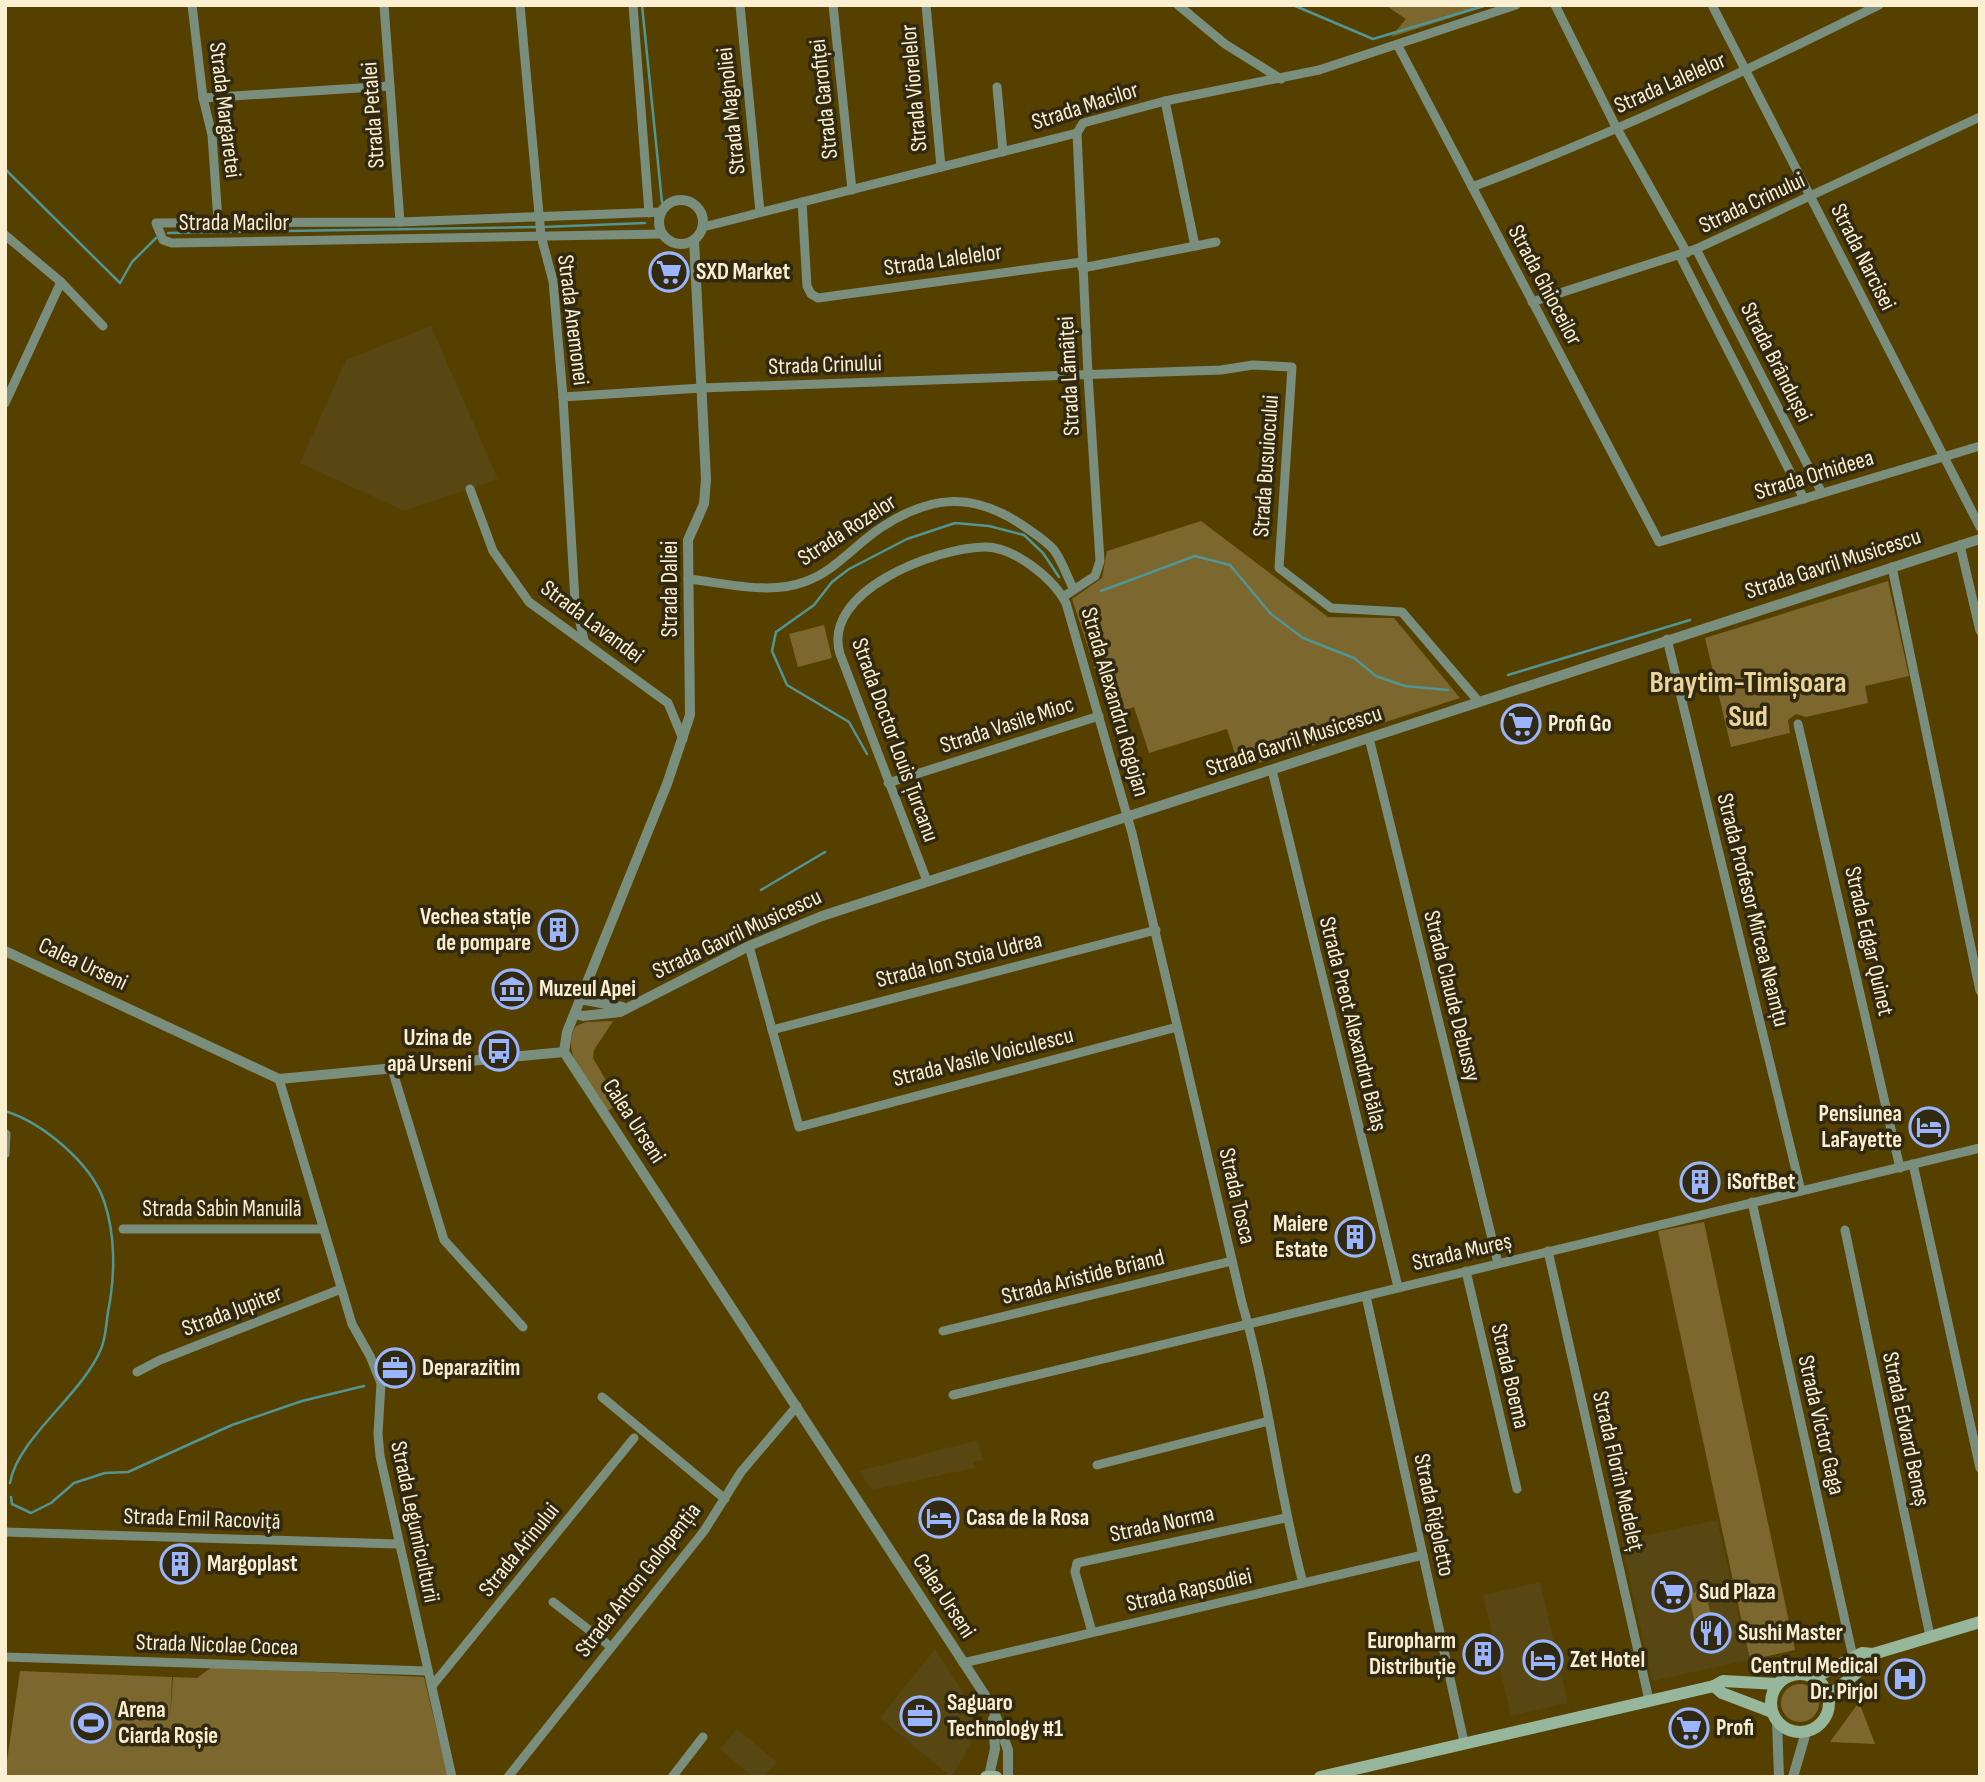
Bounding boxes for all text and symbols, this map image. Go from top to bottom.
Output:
street label: Strada Viorelelor [894,23,934,153]
street label: Strada Garofiței [804,38,844,160]
street label: Strada Margaretei [203,41,247,179]
street label: Strada Magnoliei [710,46,752,176]
street label: Strada Lalelelor [1610,46,1730,120]
street label: Strada Petalei [355,61,391,169]
street label: Strada Macilor [1028,75,1142,136]
street label: Strada Crinului [1695,166,1809,240]
street label: Strada Narcisei [1824,199,1902,315]
street label: Strada Macilor [179,209,290,237]
street label: Strada Ghioceilor [1502,220,1589,350]
street label: Strada Lalelelor [882,238,1004,282]
supermarket icon: SXD Market [648,251,690,293]
street label: Strada Anemonei [551,253,595,387]
place label: SXD Market [696,258,791,286]
street label: Strada Brândușei [1734,298,1818,426]
street label: Strada Lămâiței [1052,316,1086,436]
street label: Strada Crinului [768,349,882,381]
street label: Strada Busuiocului [1247,394,1285,538]
street label: Strada Orhideea [1751,444,1877,506]
street label: Strada Rozelor [793,488,902,572]
street label: Strada Gavril Musicescu [1742,522,1924,606]
street label: Strada Daliei [656,541,684,637]
street label: Strada Lavandei [535,574,649,670]
street label: Strada Alexandru Rogojan [1075,604,1155,800]
street label: Strada Doctor Louis Țurcanu [845,634,945,846]
district label: Braytim-Timișoara Sud [1649,665,1847,735]
street label: Strada Vasile Mioc [937,690,1077,760]
street label: Strada Gavril Musicescu [1203,699,1385,783]
supermarket icon: Profi Go [1500,703,1542,745]
place label: Profi Go [1548,710,1612,738]
street label: Strada Profesor Mircea Neamțu [1710,790,1796,1030]
street label: Strada Edgar Quinet [1838,864,1900,1018]
street label: Strada Gavril Musicescu [648,883,826,985]
place label: Vechea stație de pompare [420,903,531,957]
street label: Strada Claude Debussy [1417,908,1487,1085]
building icon: Vechea stație de pompare [537,909,579,951]
street label: Strada Preot Alexandru Bălaș [1313,914,1393,1134]
street label: Strada Ion Stoia Udrea [873,926,1045,994]
street label: Calea Urseni [34,931,132,997]
museum icon: Muzeul Apei [491,968,533,1010]
place label: Muzeul Apei [539,975,636,1003]
street label: Strada Vasile Voiculescu [890,1021,1076,1093]
place label: Uzina de apă Urseni [387,1024,472,1078]
bus stop icon: Uzina de apă Urseni [478,1030,520,1072]
street label: Calea Urseni [596,1074,672,1168]
place label: Pensiunea LaFayette [1819,1100,1902,1154]
hotel icon: Pensiunea LaFayette [1908,1106,1950,1148]
street label: Strada Tosca [1212,1145,1262,1247]
building icon: iSoftBet [1679,1161,1721,1203]
place label: iSoftBet [1727,1168,1796,1196]
street label: Strada Sabin Manuilă [142,1195,302,1223]
place label: Maiere Estate [1273,1210,1328,1264]
building icon: Maiere Estate [1334,1216,1376,1258]
street label: Strada Mureș [1410,1227,1514,1277]
street label: Strada Aristide Briand [999,1243,1167,1311]
street label: Strada Jupiter [178,1279,286,1343]
street label: Strada Boema [1484,1321,1536,1431]
office icon: Deparazitim [374,1347,416,1389]
street label: Strada Edvard Beneș [1876,1349,1936,1509]
street label: Strada Victor Gaga [1791,1353,1851,1497]
place label: Deparazitim [422,1354,520,1382]
street label: Strada Florin Medeleț [1586,1388,1650,1554]
street label: Strada Legumiculturii [384,1439,446,1605]
street label: Strada Rigoletto [1407,1451,1461,1579]
street label: Strada Arinului [473,1497,565,1603]
street label: Strada Anton Golopenția [569,1497,707,1663]
hotel icon: Casa de la Rosa [918,1497,960,1539]
street label: Strada Norma [1107,1499,1217,1549]
street label: Strada Emil Racoviță [123,1502,281,1536]
place label: Casa de la Rosa [966,1504,1089,1532]
building icon: Margoplast [159,1543,201,1585]
street label: Calea Urseni [906,1549,982,1643]
place label: Margoplast [207,1550,298,1578]
street label: Strada Rapsodiei [1124,1562,1254,1618]
supermarket icon: Sud Plaza [1651,1571,1693,1613]
place label: Sud Plaza [1699,1578,1776,1606]
restaurant icon: Sushi Master [1690,1612,1732,1654]
place label: Sushi Master [1738,1619,1843,1647]
place label: Europharm Distribuție [1367,1627,1456,1681]
street label: Strada Nicolae Cocea [135,1628,299,1662]
building icon: Europharm Distribuție [1462,1633,1504,1675]
hotel icon: Zet Hotel [1522,1639,1564,1681]
place label: Zet Hotel [1570,1646,1645,1674]
place label: Centrul Medical Dr. Pirjol [1751,1652,1878,1706]
hospital icon: Centrul Medical Dr. Pirjol [1884,1658,1926,1700]
place label: Saguaro Technology #1 [947,1689,1063,1743]
office icon: Saguaro Technology #1 [899,1695,941,1737]
place label: Arena Ciarda Roșie [117,1696,218,1750]
sports icon: Arena Ciarda Roșie [70,1702,112,1744]
supermarket icon: Profi [1668,1707,1710,1749]
place label: Profi [1716,1714,1754,1742]

